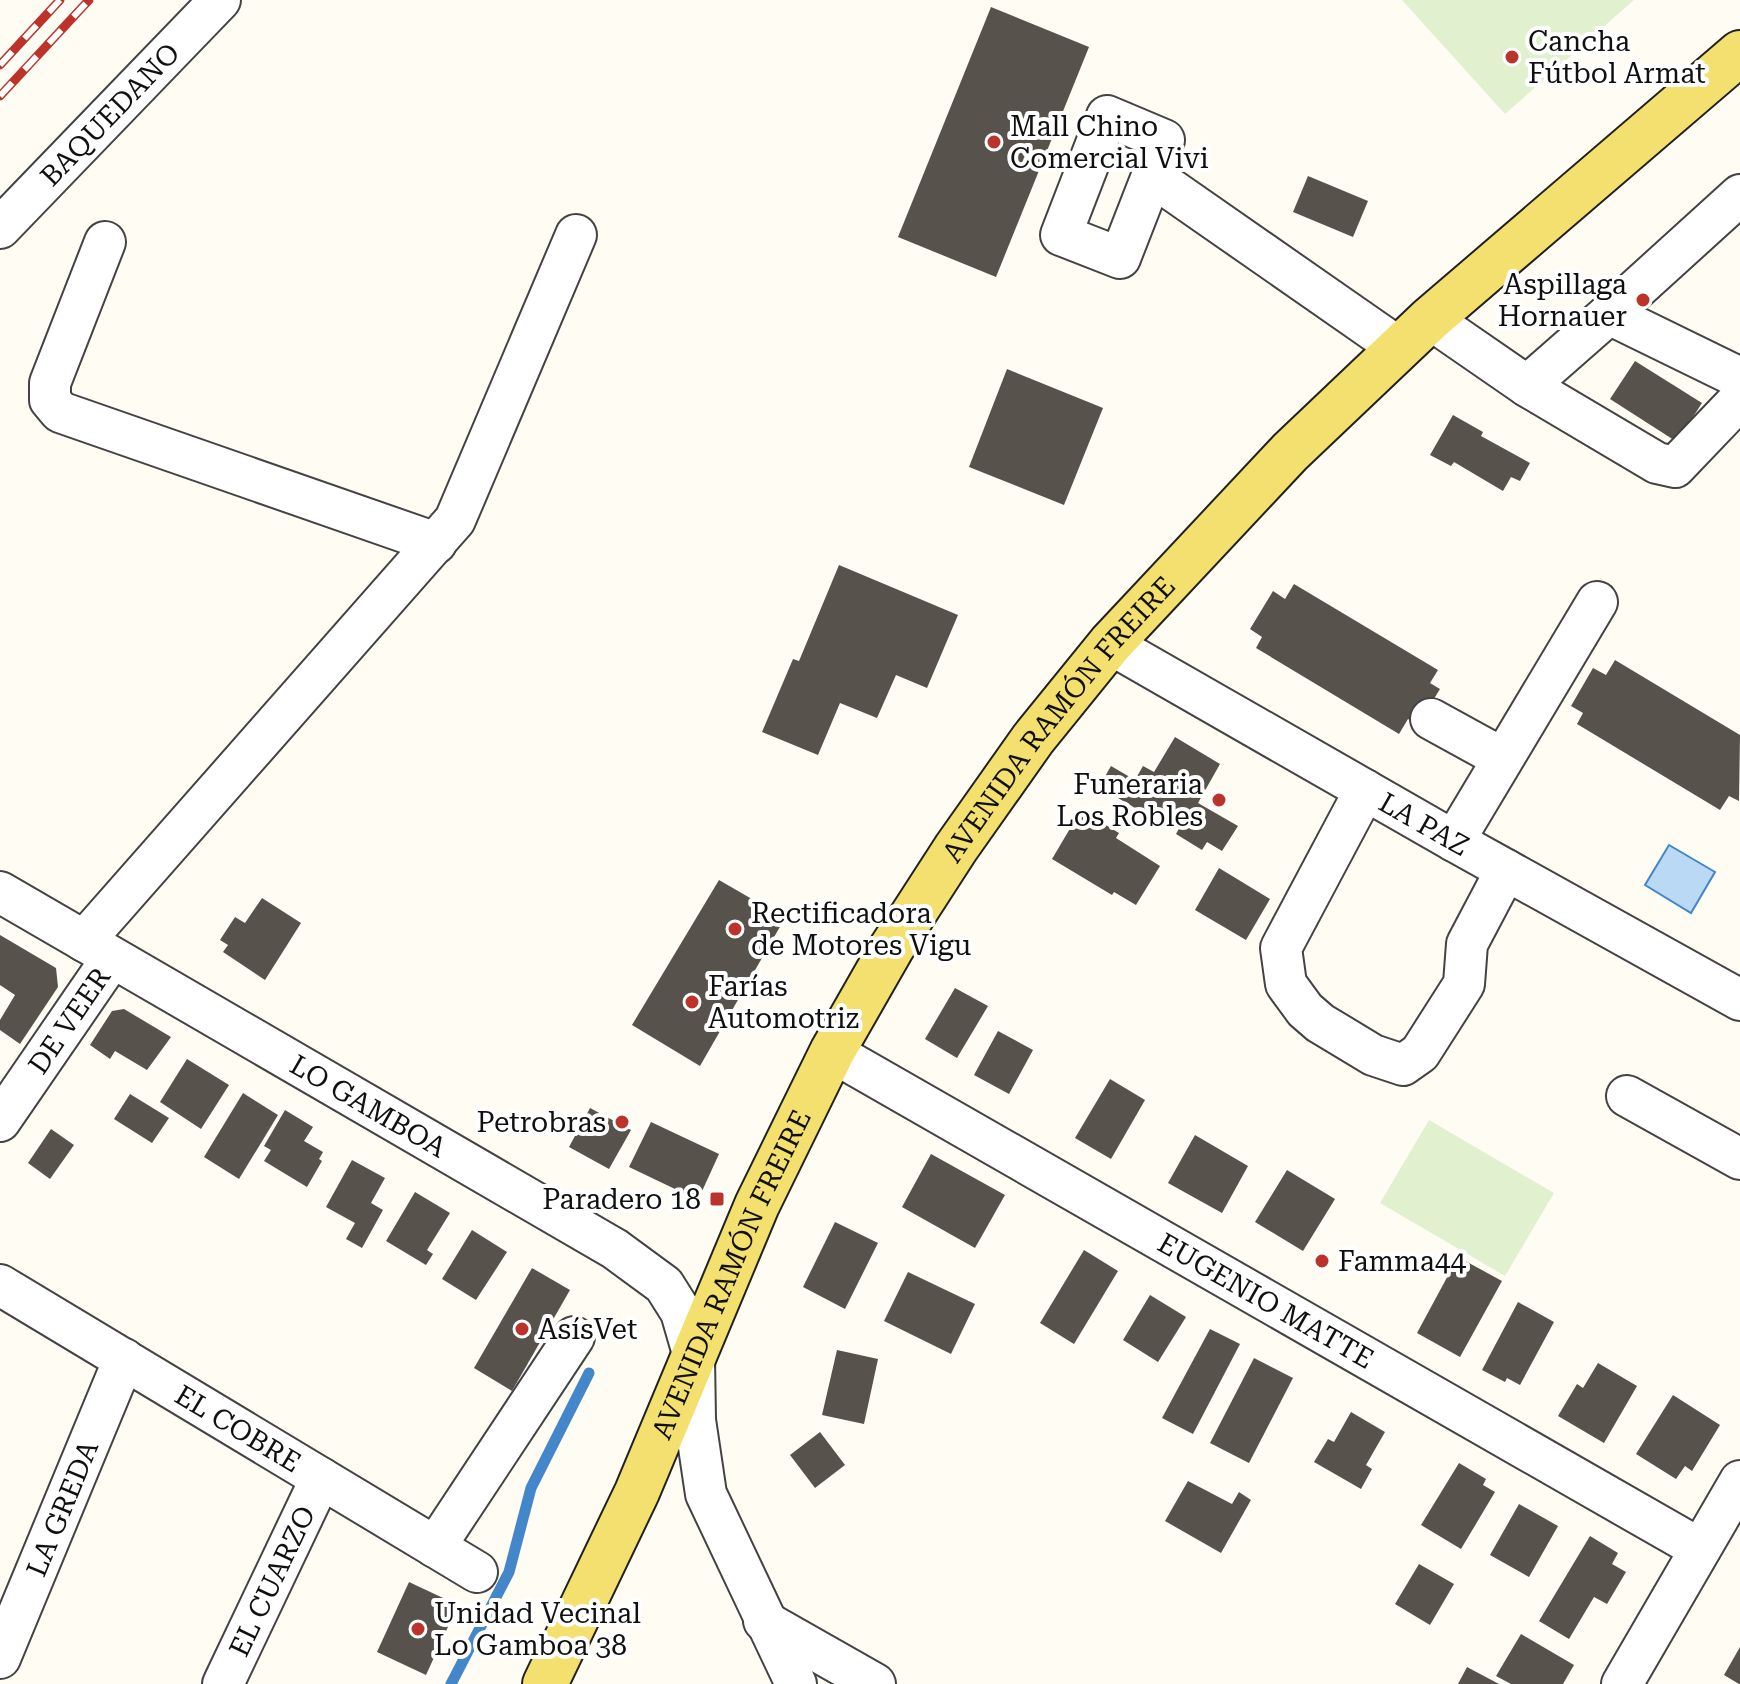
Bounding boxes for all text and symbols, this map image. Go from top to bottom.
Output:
place label: Cancha Fútbol Armat [1528,25,1706,90]
street label: BAQUEDANO [34,36,186,193]
marker: Cancha Fútbol Armat [1503,48,1521,66]
place label: Mall Chino Comercial Vivi [1010,110,1209,175]
marker: Mall Chino Comercial Vivi [985,133,1003,151]
place label: Aspillaga Hornauer [1498,268,1627,333]
marker: Aspillaga Hornauer [1634,291,1652,309]
street label: AVENIDA RAMÓN FREIRE [935,570,1182,868]
place label: Funeraria Los Robles [1056,768,1203,833]
street label: LA PAZ [1373,786,1475,863]
marker: Funeraria Los Robles [1210,791,1228,809]
place label: Rectificadora de Motores Vigu [751,897,971,962]
marker: Rectificadora de Motores Vigu [726,920,744,938]
street label: DE VEER [21,961,118,1080]
place label: Farías Automotriz [708,970,859,1035]
marker: Farías Automotriz [683,993,701,1011]
street label: LO GAMBOA [284,1048,452,1165]
street label: AVENIDA RAMÓN FREIRE [645,1105,818,1444]
place label: Petrobras [477,1106,606,1139]
marker: Petrobras [613,1113,631,1131]
place label: Paradero 18 [542,1183,701,1216]
marker: Paradero 18 [708,1190,726,1208]
street label: EUGENIO MATTE [1152,1226,1379,1376]
place label: Famma44 [1338,1245,1467,1278]
marker: Famma44 [1313,1252,1331,1270]
place label: AsísVet [538,1313,637,1346]
marker: AsísVet [513,1320,531,1338]
street label: EL COBRE [169,1378,307,1479]
street label: LA GREDA [20,1435,105,1581]
street label: EL CUARZO [223,1501,322,1662]
place label: Unidad Vecinal Lo Gamboa 38 [434,1597,641,1662]
marker: Unidad Vecinal Lo Gamboa 38 [409,1620,427,1638]

